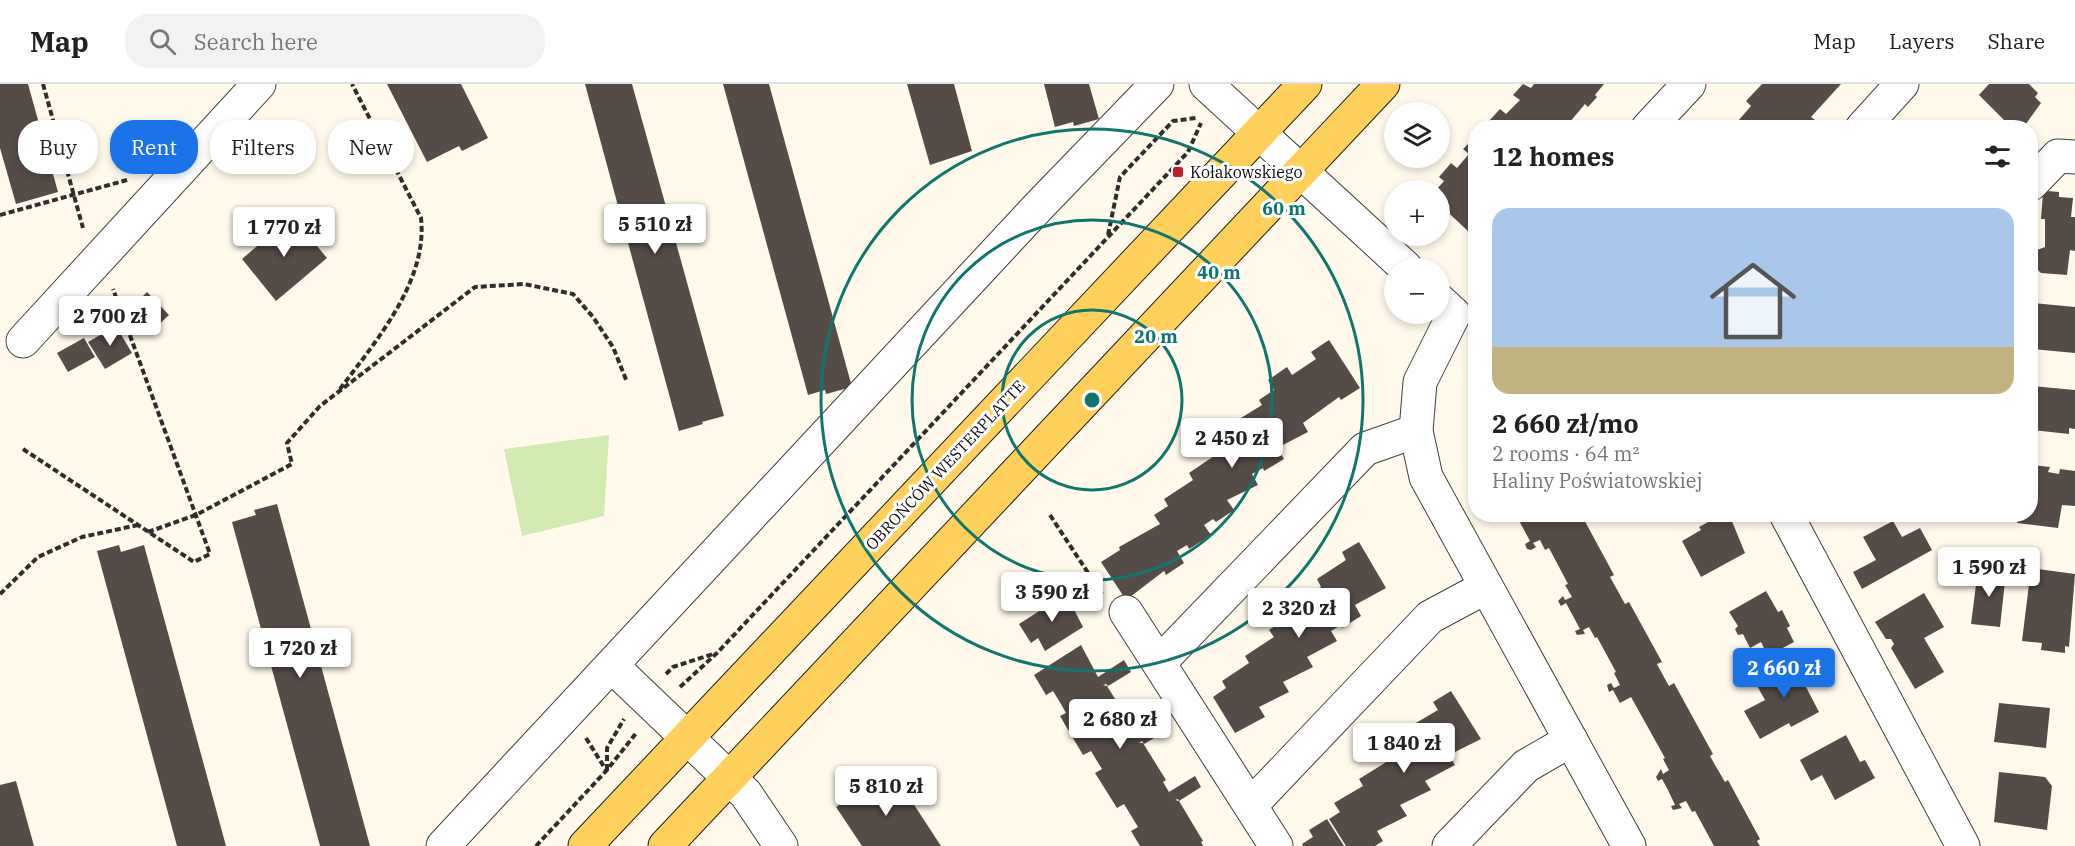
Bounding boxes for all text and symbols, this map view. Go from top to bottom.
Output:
search box [125,14,545,68]
text: Map [30,23,89,60]
icon: search [146,25,179,58]
text: Search here [194,27,318,56]
text: Map [1813,27,1856,55]
text: Layers [1889,27,1955,55]
text: Share [1988,27,2045,55]
map controls [1384,102,1450,324]
button: layers [1384,102,1450,168]
chip: Buy [18,120,98,174]
chip: Rent [110,120,198,174]
chip: Filters [210,120,316,174]
chip: New [328,120,414,174]
text: 12 homes [1492,139,1614,173]
icon: filters [1981,140,2014,173]
place label: Kołakowskiego [1190,162,1302,182]
marker: Kołakowskiego [1171,165,1185,179]
button: + [1384,180,1450,246]
text: 60 m [1262,197,1306,220]
pin: 5 510 zł [593,204,717,255]
pin: 1 770 zł [222,207,346,258]
text: 5 510 zł [618,210,692,237]
text: 1 770 zł [247,213,321,240]
icon: home [1699,247,1807,355]
button: − [1384,258,1450,324]
text: 40 m [1197,261,1241,284]
pin: 2 700 zł [48,296,172,347]
text: 2 700 zł [73,302,147,329]
text: 20 m [1134,325,1178,348]
street label: OBROŃCÓW WESTERPLATTE [860,375,1029,554]
centre of rings [1082,390,1102,410]
text: 2 660 zł/mo [1492,406,1639,440]
pin: 2 450 zł [1170,418,1294,469]
text: 2 450 zł [1195,424,1269,451]
text: 2 rooms · 64 m² [1492,440,1639,467]
text: Haliny Poświatowskiej [1492,467,1703,494]
pin: 1 590 zł [1927,547,2051,598]
text: 1 590 zł [1952,553,2026,580]
pin: 3 590 zł [990,572,1114,623]
text: 3 590 zł [1015,578,1089,605]
pin: 2 320 zł [1237,588,1361,639]
text: 2 320 zł [1262,594,1336,621]
pin: 1 720 zł [238,628,362,679]
text: 1 720 zł [263,634,337,661]
pin: 2 660 zł [1722,648,1846,699]
text: 2 660 zł [1747,654,1821,681]
pin: 2 680 zł [1058,699,1182,750]
text: 2 680 zł [1083,705,1157,732]
pin: 1 840 zł [1342,723,1466,774]
text: 1 840 zł [1367,729,1441,756]
pin: 5 810 zł [824,766,948,817]
text: 5 810 zł [849,772,923,799]

